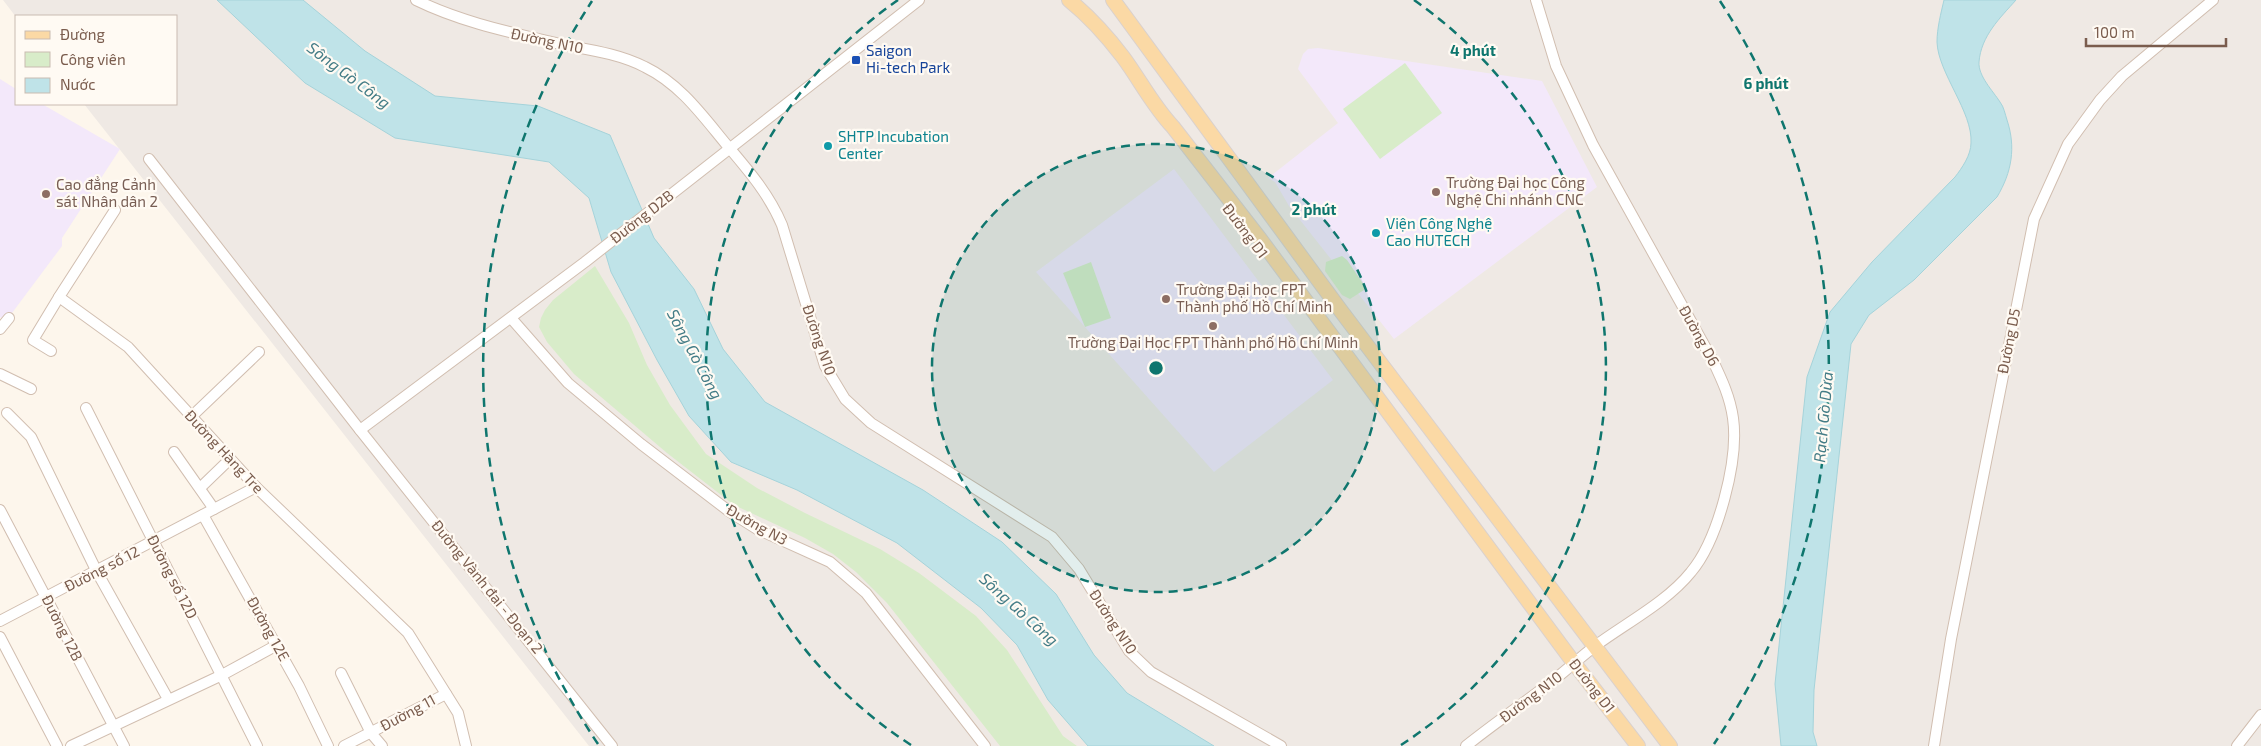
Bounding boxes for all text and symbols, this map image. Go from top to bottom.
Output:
legend [15,15,178,105]
scale bar [2086,15,2226,47]
text: 100 m [2094,23,2135,41]
street label: Đường N10 [509,24,585,56]
text: Đường [60,25,105,43]
water label: Sông Gò Công [304,37,395,112]
place label: Saigon Hi-tech Park [866,41,951,76]
text: 4 phút [1450,41,1496,59]
text: Công viên [60,50,126,68]
marker: Saigon Hi-tech Park [850,54,862,66]
text: 6 phút [1743,74,1789,92]
text: Nước [60,75,96,93]
place label: SHTP Incubation Center [838,127,949,162]
marker: SHTP Incubation Center [822,140,834,152]
place label: Trường Đại học Công Nghệ Chi nhánh CNC [1446,173,1585,208]
place label: Cao đẳng Cảnh sát Nhân dân 2 [56,175,158,210]
street label: Đường D2B [606,186,677,247]
marker: Trường Đại học Công Nghệ Chi nhánh CNC [1430,186,1442,198]
marker: Cao đẳng Cảnh sát Nhân dân 2 [40,188,52,200]
street label: Đường D1 [1219,199,1272,261]
text: 2 phút [1291,200,1337,218]
place label: Viện Công Nghệ Cao HUTECH [1386,214,1492,249]
marker: Viện Công Nghệ Cao HUTECH [1370,227,1382,239]
place label: Trường Đại học FPT Thành phố Hồ Chí Minh [1176,280,1332,315]
marker: Trường Đại học FPT Thành phố Hồ Chí Minh [1160,293,1172,305]
street label: Đường N10 [799,302,840,377]
street label: Đường D6 [1676,302,1724,369]
water label: Sông Gò Công [664,306,727,402]
street label: Đường D5 [1993,307,2023,375]
marker: Trường Đại Học FPT Thành phố Hồ Chí Minh [1207,320,1219,332]
place label: Trường Đại Học FPT Thành phố Hồ Chí Minh [1068,333,1358,351]
centre of rings [1147,359,1165,377]
water label: Rạch Gò Dừa [1809,371,1836,463]
street label: Đường Hàng Tre [181,406,268,497]
street label: Đường N3 [724,500,791,548]
street label: Đường Vành đai - Đoạn 2 [428,516,547,657]
street label: Đường số 12D [144,531,202,622]
street label: Đường số 12 [61,541,142,595]
water label: Sông Gò Công [976,568,1062,649]
street label: Đường N10 [1086,586,1141,657]
street label: Đường 12B [39,591,87,664]
street label: Đường 12E [244,593,294,664]
street label: Đường D1 [1566,655,1620,716]
street label: Đường N10 [1496,667,1565,726]
street label: Đường 11 [377,690,438,734]

